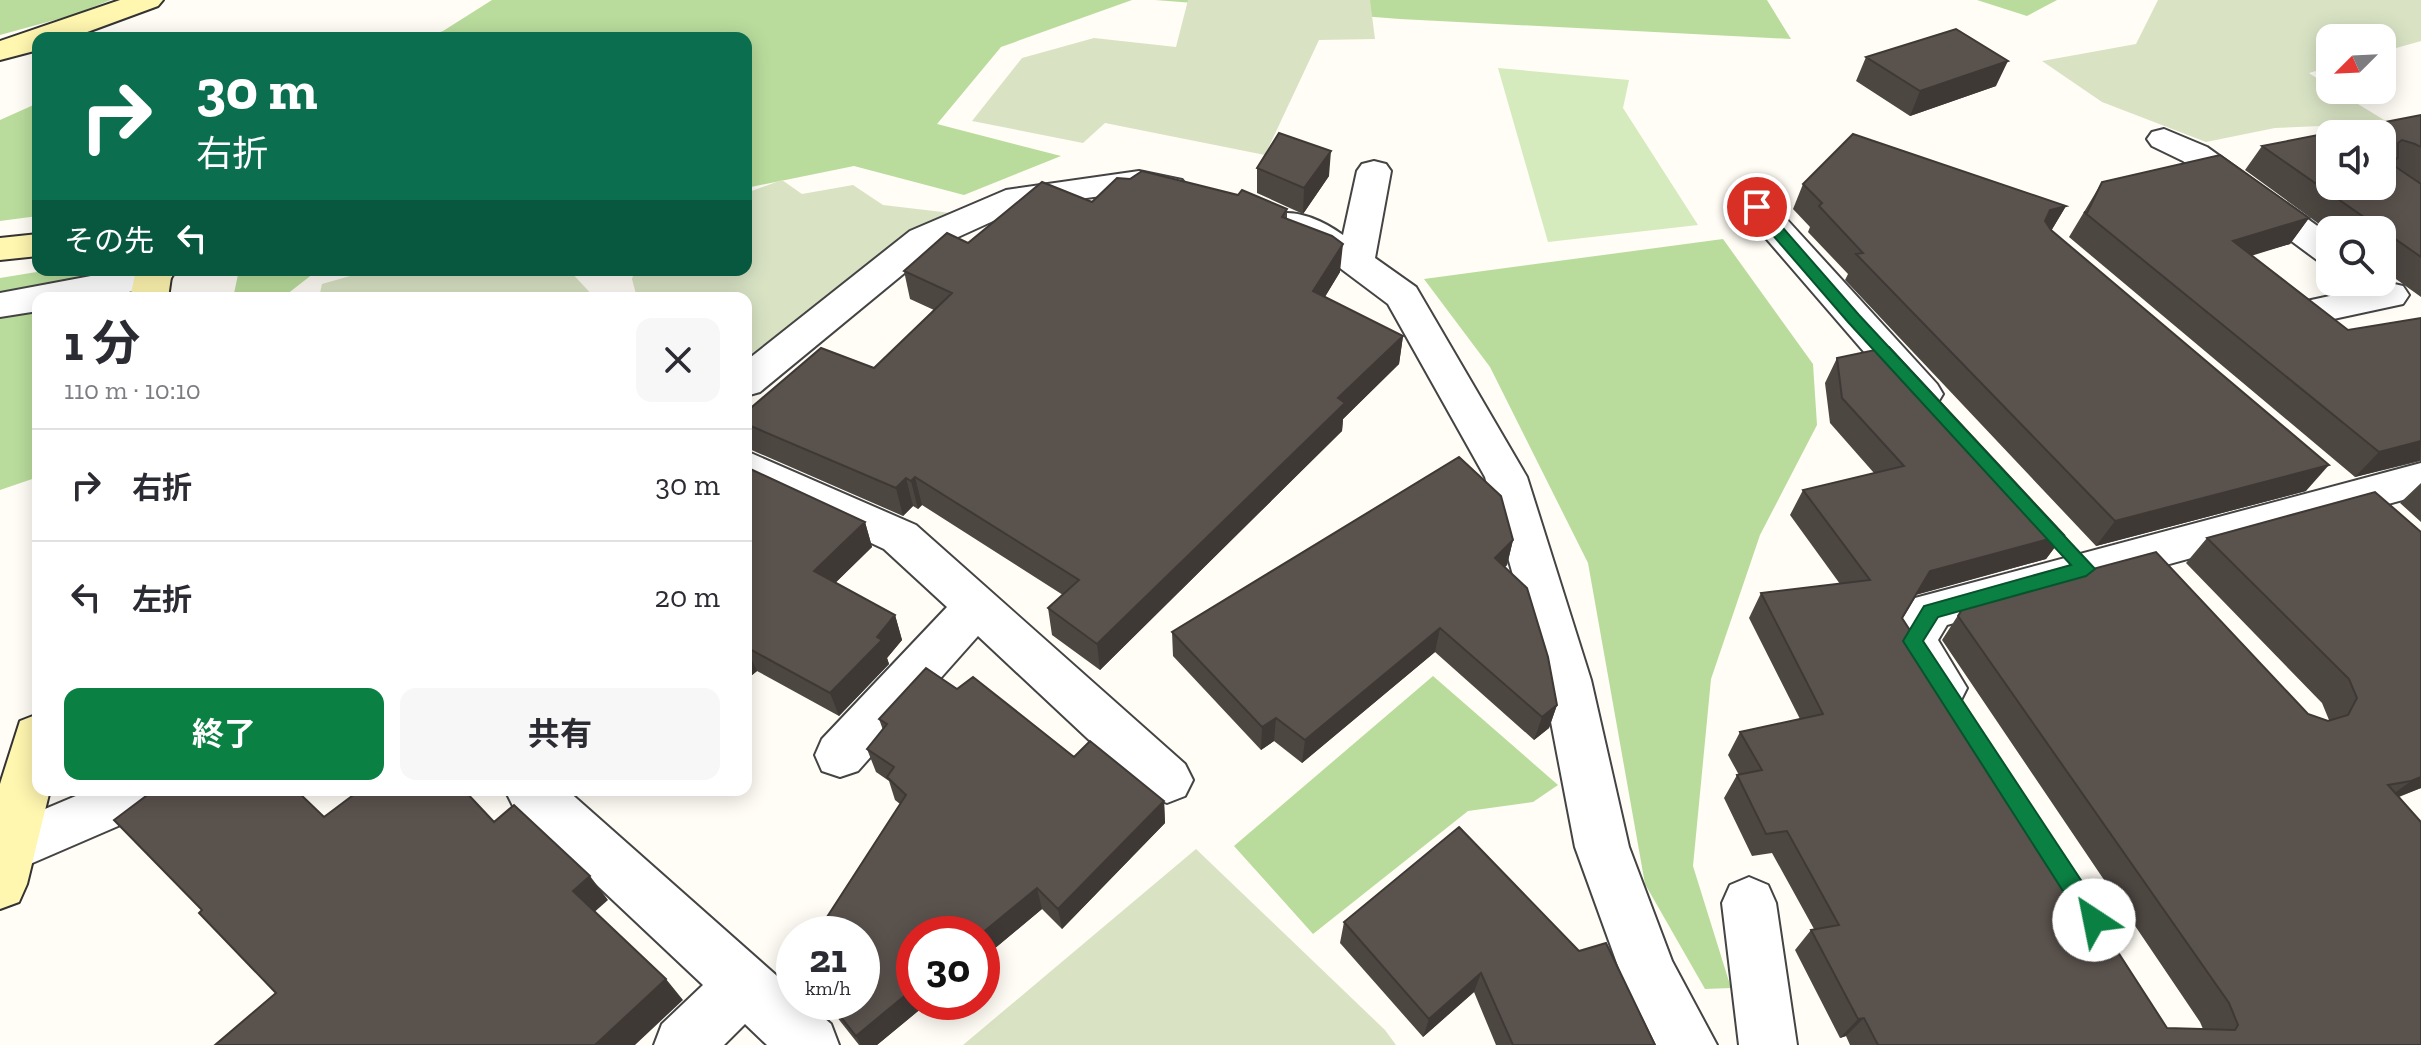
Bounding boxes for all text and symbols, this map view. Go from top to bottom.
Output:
north arrow [2316,24,2396,104]
map controls [2316,24,2396,296]
text: 30 m [196,56,318,123]
icon: right [64,64,168,168]
button: sound [2316,120,2396,200]
text: 右折 [196,132,268,175]
pin [1723,173,1791,241]
icon: arrive [1735,185,1779,229]
icon: left [170,216,214,260]
button: search [2316,216,2396,296]
text: その先 [64,223,154,259]
text: 1 分 [64,315,140,372]
button: close [636,318,720,402]
text: 110 m · 10:10 [64,374,201,406]
icon: right [64,463,108,507]
text: 30 m [655,467,720,503]
text: 右折 [132,470,192,506]
icon: left [64,575,108,619]
text: 20 m [655,579,720,615]
text: 左折 [132,582,192,618]
button: 終了 [64,688,384,780]
button: 共有 [400,688,720,780]
position arrow [2052,878,2136,962]
speed limit sign: 30 [896,916,1000,1020]
text: 21 [809,934,847,982]
text: km/h [805,976,851,1000]

